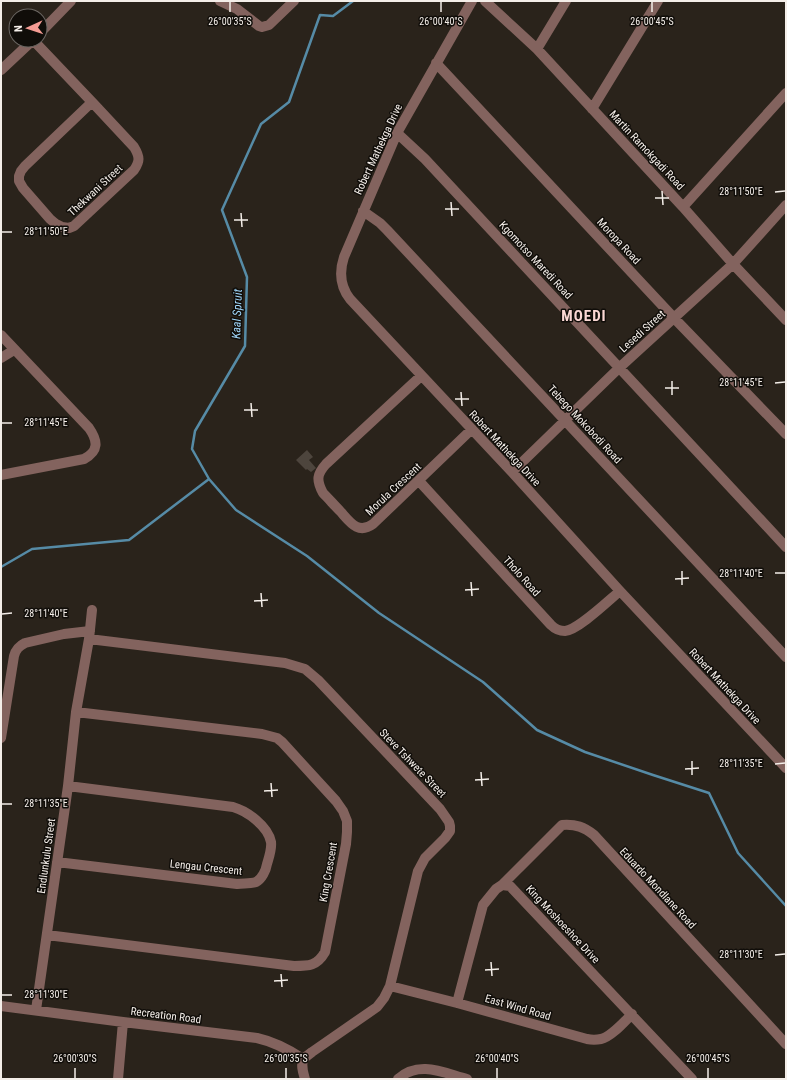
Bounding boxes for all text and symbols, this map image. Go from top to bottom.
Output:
north arrow [8,8,48,48]
text: 26°00'35"S [208,16,252,27]
text: 26°00'40"S [419,16,463,27]
text: 26°00'45"S [630,16,674,27]
text: N [12,25,25,32]
street label: Robert Mathekga Drive [352,102,405,197]
street label: Martin Ramokgadi Road [606,108,687,193]
street label: Thekwani Street [65,162,125,219]
text: 28°11'50"E [719,186,763,197]
street label: Moropa Road [594,216,643,267]
street label: Kgomotso Maredi Road [496,219,575,302]
text: 28°11'50"E [24,226,68,237]
water label: Kaal Spruit [229,288,245,339]
district label: MOEDI [561,307,607,325]
street label: Lesedi Street [617,308,668,355]
text: 28°11'45"E [719,377,763,388]
street label: Tebego Mokobodi Road [545,383,624,466]
street label: Robert Mathekga Drive [466,408,543,489]
text: 28°11'45"E [24,417,68,428]
street label: Morula Crescent [363,460,424,518]
street label: Tholo Road [500,554,543,599]
text: 28°11'40"E [719,568,763,579]
text: 28°11'40"E [24,608,68,619]
street label: Robert Mathekga Drive [686,646,763,727]
street label: Steve Tshwete Street [376,726,449,800]
text: 28°11'35"E [719,758,763,769]
text: 28°11'35"E [24,798,68,809]
street label: Endlunkulu Street [35,818,58,895]
street label: King Crescent [317,841,340,903]
street label: Eduardo Mondlane Road [617,845,698,931]
street label: Lengau Crescent [169,857,243,878]
street label: King Moshoeshoe Drive [523,883,602,966]
text: 28°11'30"E [719,949,763,960]
text: 28°11'30"E [24,989,68,1000]
street label: East Wind Road [483,992,552,1023]
street label: Recreation Road [130,1005,202,1026]
text: 26°00'30"S [53,1053,97,1064]
text: 26°00'35"S [264,1053,308,1064]
text: 26°00'40"S [475,1053,519,1064]
text: 26°00'45"S [686,1053,730,1064]

